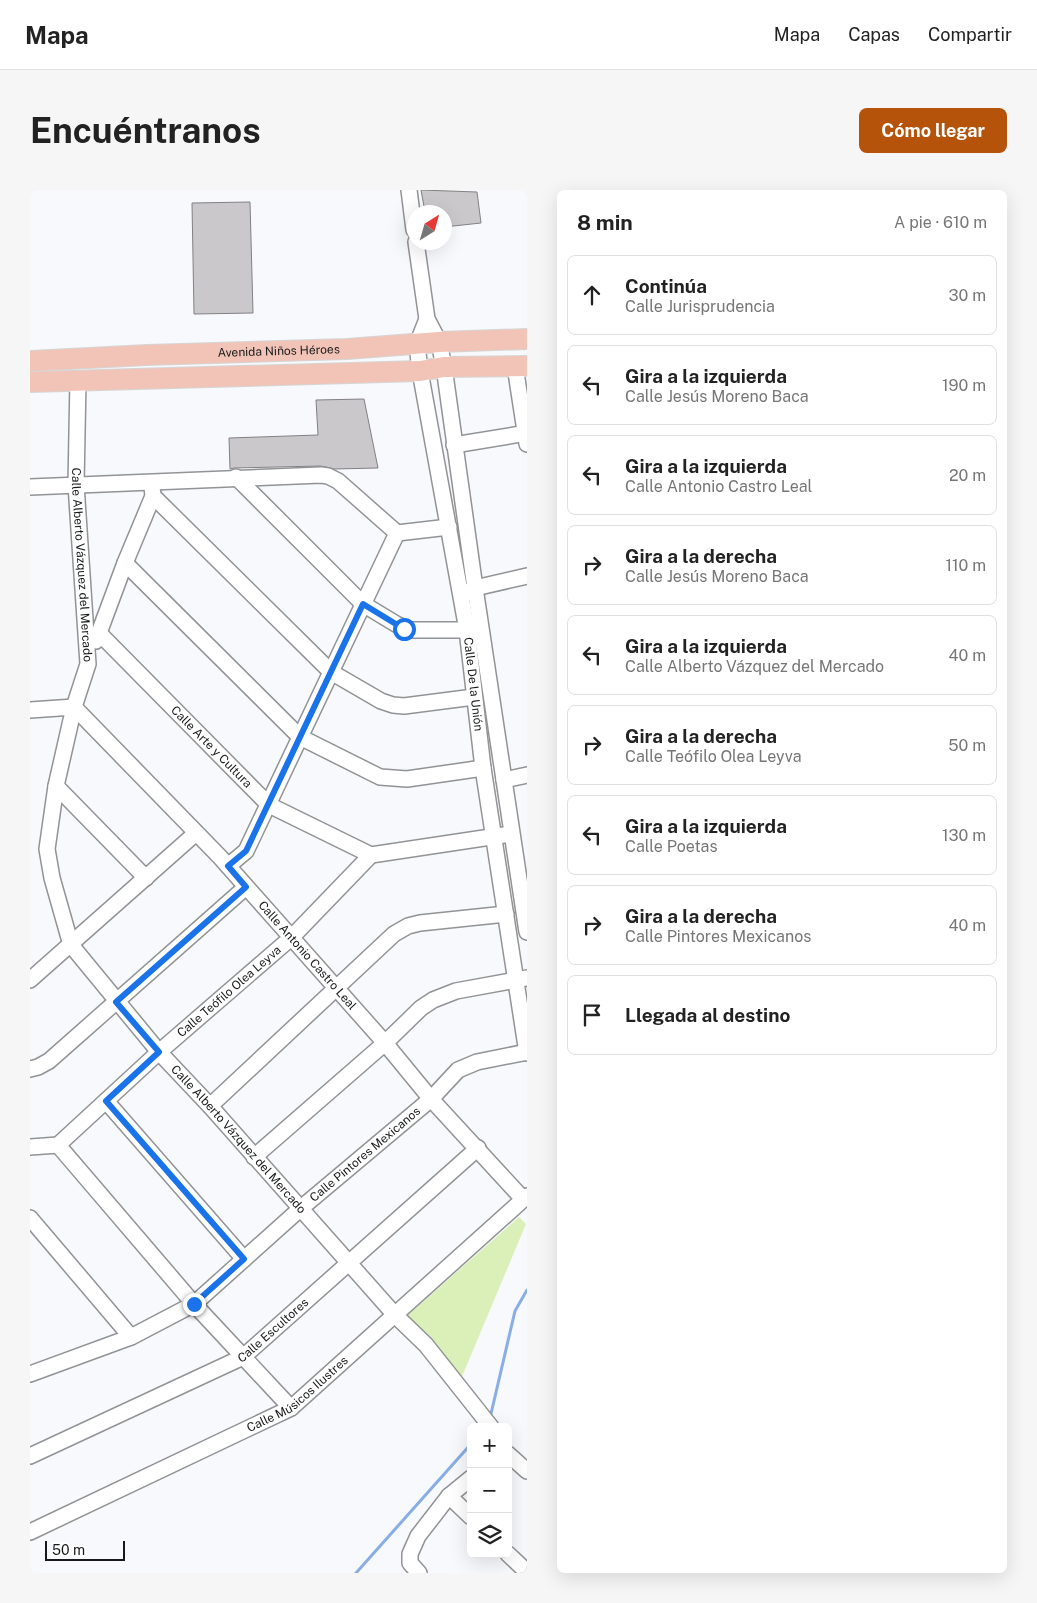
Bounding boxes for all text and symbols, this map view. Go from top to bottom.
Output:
text: Mapa [25,21,89,49]
text: Mapa [774,24,820,45]
text: Capas [848,24,900,45]
text: Compartir [928,24,1012,45]
button: Cómo llegar [859,108,1007,153]
text: Encuéntranos [30,110,261,151]
north arrow [407,205,452,250]
text: 8 min [577,210,633,235]
text: A pie · 610 m [894,213,987,232]
text: Continúa [625,275,707,297]
icon: ahead [578,281,606,309]
text: 30 m [949,286,986,305]
text: Calle Jurisprudencia [625,297,775,316]
street label: Avenida Niños Héroes [218,342,340,360]
text: Gira a la izquierda [625,365,787,387]
icon: left [578,371,606,399]
text: 190 m [942,376,986,395]
text: Calle Jesús Moreno Baca [625,387,809,406]
text: Gira a la izquierda [625,455,787,477]
icon: left [578,461,606,489]
text: 20 m [949,466,986,485]
street label: Calle Alberto Vázquez del Mercado [69,468,95,663]
text: Calle Antonio Castro Leal [625,477,812,496]
text: Gira a la derecha [625,545,777,567]
icon: right [578,551,606,579]
text: 110 m [945,556,986,575]
text: Calle Jesús Moreno Baca [625,567,809,586]
route start [393,618,416,641]
text: Gira a la izquierda [625,635,787,657]
street label: Calle De la Unión [461,637,486,732]
icon: left [578,641,606,669]
text: 40 m [948,646,986,665]
text: Calle Alberto Vázquez del Mercado [625,657,884,676]
street label: Calle Arte y Cultura [168,703,255,790]
text: Gira a la derecha [625,725,777,747]
icon: right [578,731,606,759]
text: 50 m [948,736,986,755]
text: Calle Teófilo Olea Leyva [625,747,802,766]
text: Gira a la izquierda [625,815,787,837]
icon: left [578,821,606,849]
text: 130 m [942,826,986,845]
text: Calle Poetas [625,837,717,856]
street label: Calle Antonio Castro Leal [255,898,359,1013]
text: Gira a la derecha [625,905,777,927]
icon: right [578,911,606,939]
text: 40 m [948,916,986,935]
text: Calle Pintores Mexicanos [625,927,811,946]
street label: Calle Teófilo Olea Leyva [174,943,284,1040]
icon: arrive [578,1001,606,1029]
text: Llegada al destino [625,1004,790,1026]
street label: Calle Alberto Vázquez del Mercado [168,1062,309,1216]
street label: Calle Pintores Mexicanos [307,1104,423,1205]
route end [183,1293,206,1316]
street label: Calle Escultores [236,1295,311,1365]
street label: Calle Músicos Ilustres [245,1353,351,1435]
map controls [467,1423,512,1558]
button: + [467,1423,512,1468]
button: − [467,1468,512,1513]
button: layers [467,1513,512,1558]
scale bar [45,1538,125,1561]
text: 50 m [52,1542,85,1558]

